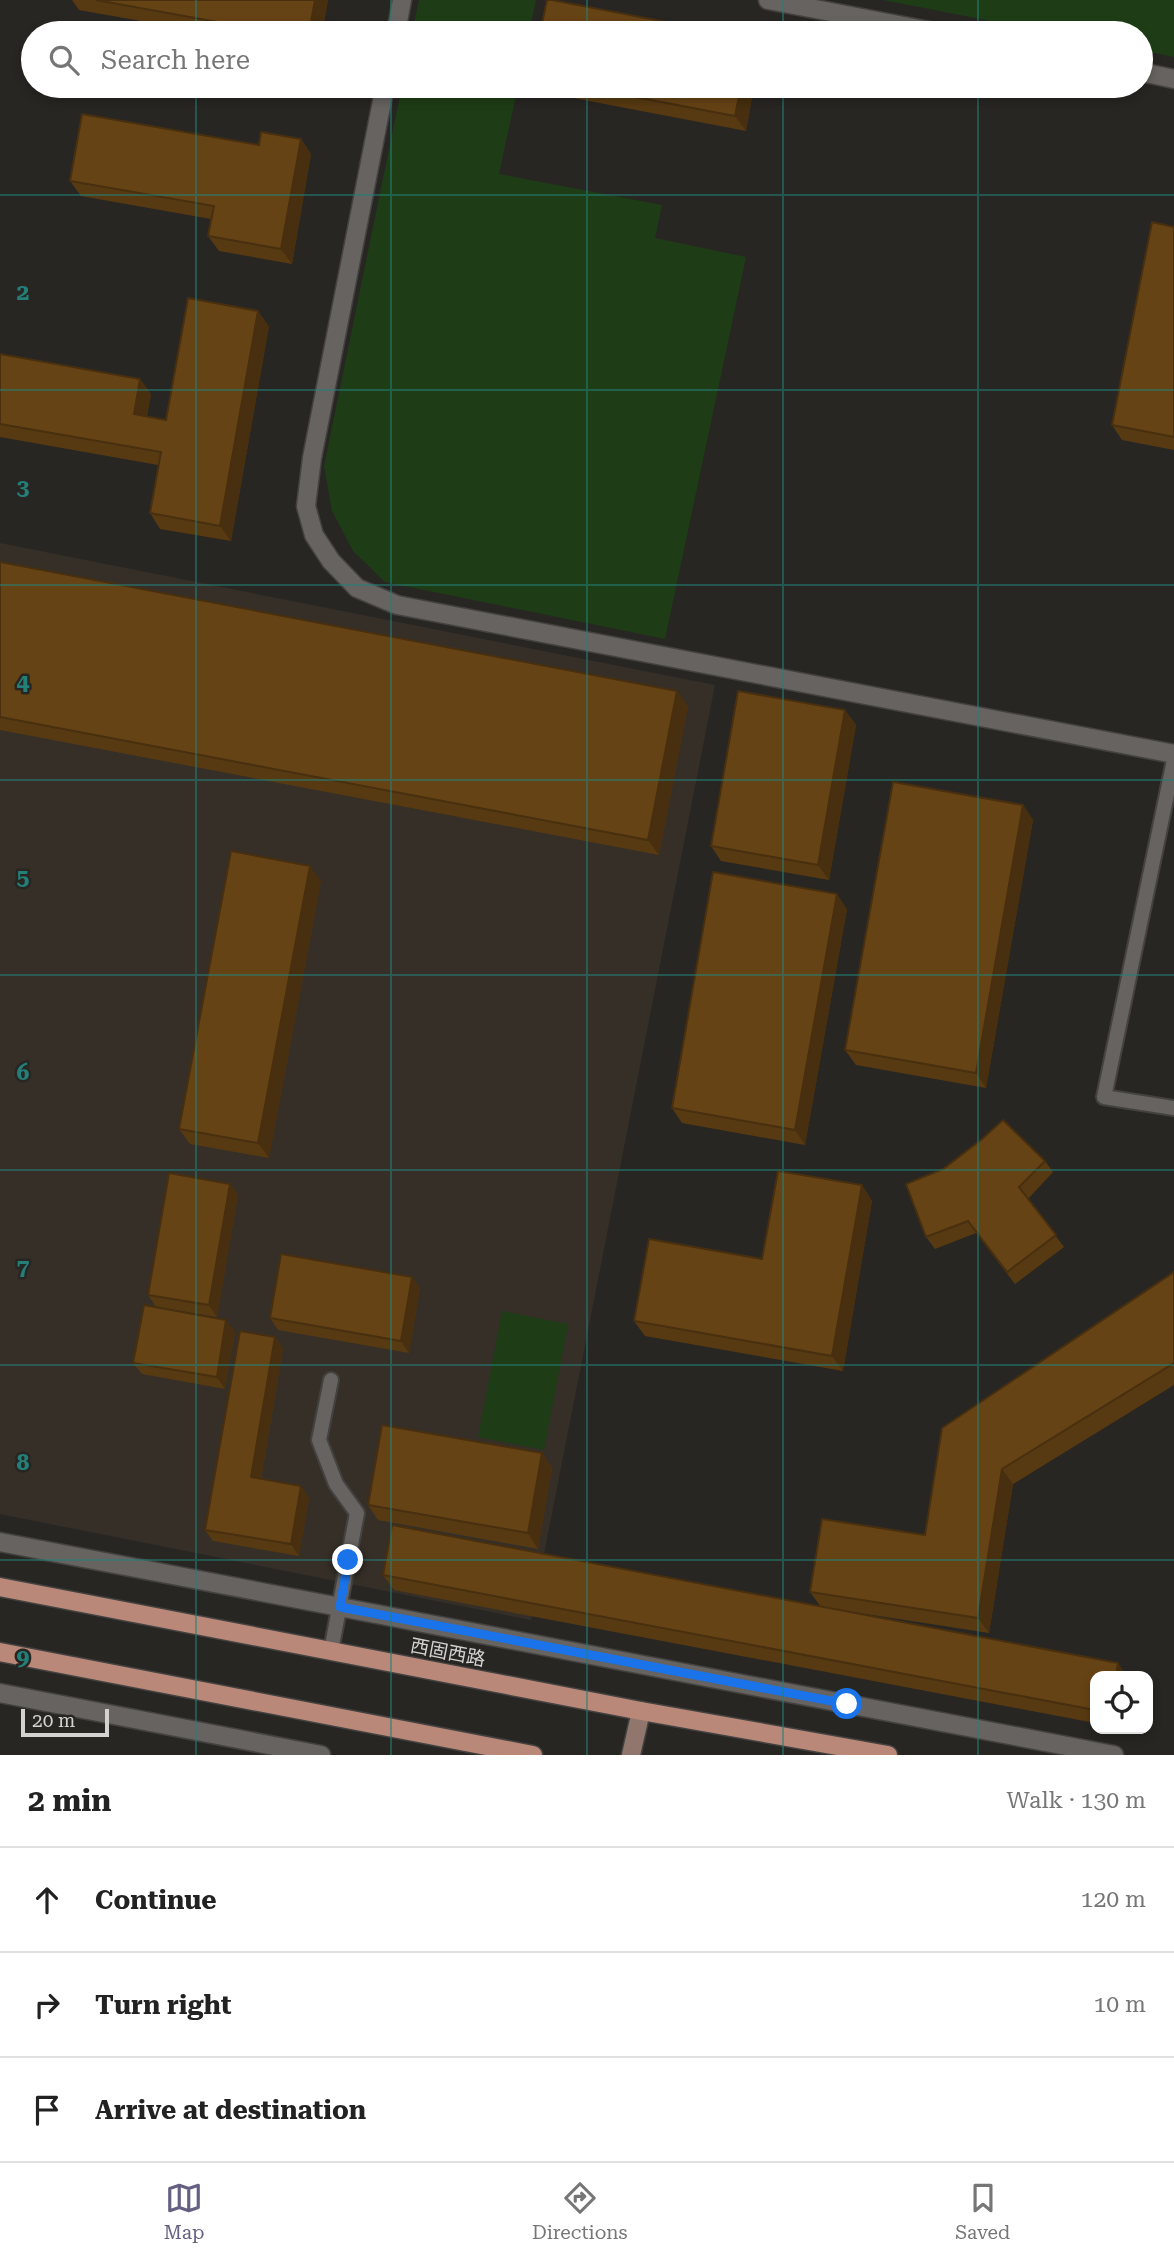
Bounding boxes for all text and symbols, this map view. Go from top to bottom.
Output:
search box [21,21,1153,98]
icon: search [45,41,83,79]
text: Search here [101,45,250,75]
text: 2 [17,279,29,306]
text: 3 [17,474,30,501]
text: 4 [17,669,30,696]
text: 5 [17,864,30,891]
text: 6 [17,1059,30,1086]
text: 7 [17,1254,30,1281]
text: 8 [17,1449,30,1476]
route end [332,1544,363,1575]
street label: 西固西路 [408,1634,487,1671]
text: 9 [17,1644,30,1671]
map controls [1090,1671,1153,1734]
button: locate [1090,1671,1153,1734]
route start [831,1688,862,1719]
scale bar [21,1706,108,1738]
text: 20 m [32,1709,75,1732]
text: 2 min [28,1783,111,1818]
text: Walk · 130 m [1007,1787,1146,1814]
icon: ahead [28,1881,66,1919]
text: Continue [95,1885,217,1915]
text: 120 m [1081,1886,1146,1913]
icon: right [28,1986,66,2024]
text: Turn right [95,1990,231,2020]
text: 10 m [1093,1991,1146,2018]
icon: arrive [28,2091,66,2129]
text: Arrive at destination [95,2095,366,2125]
tab: Map [164,2179,204,2244]
tab: Directions [532,2179,628,2244]
tab: Saved [955,2179,1010,2244]

